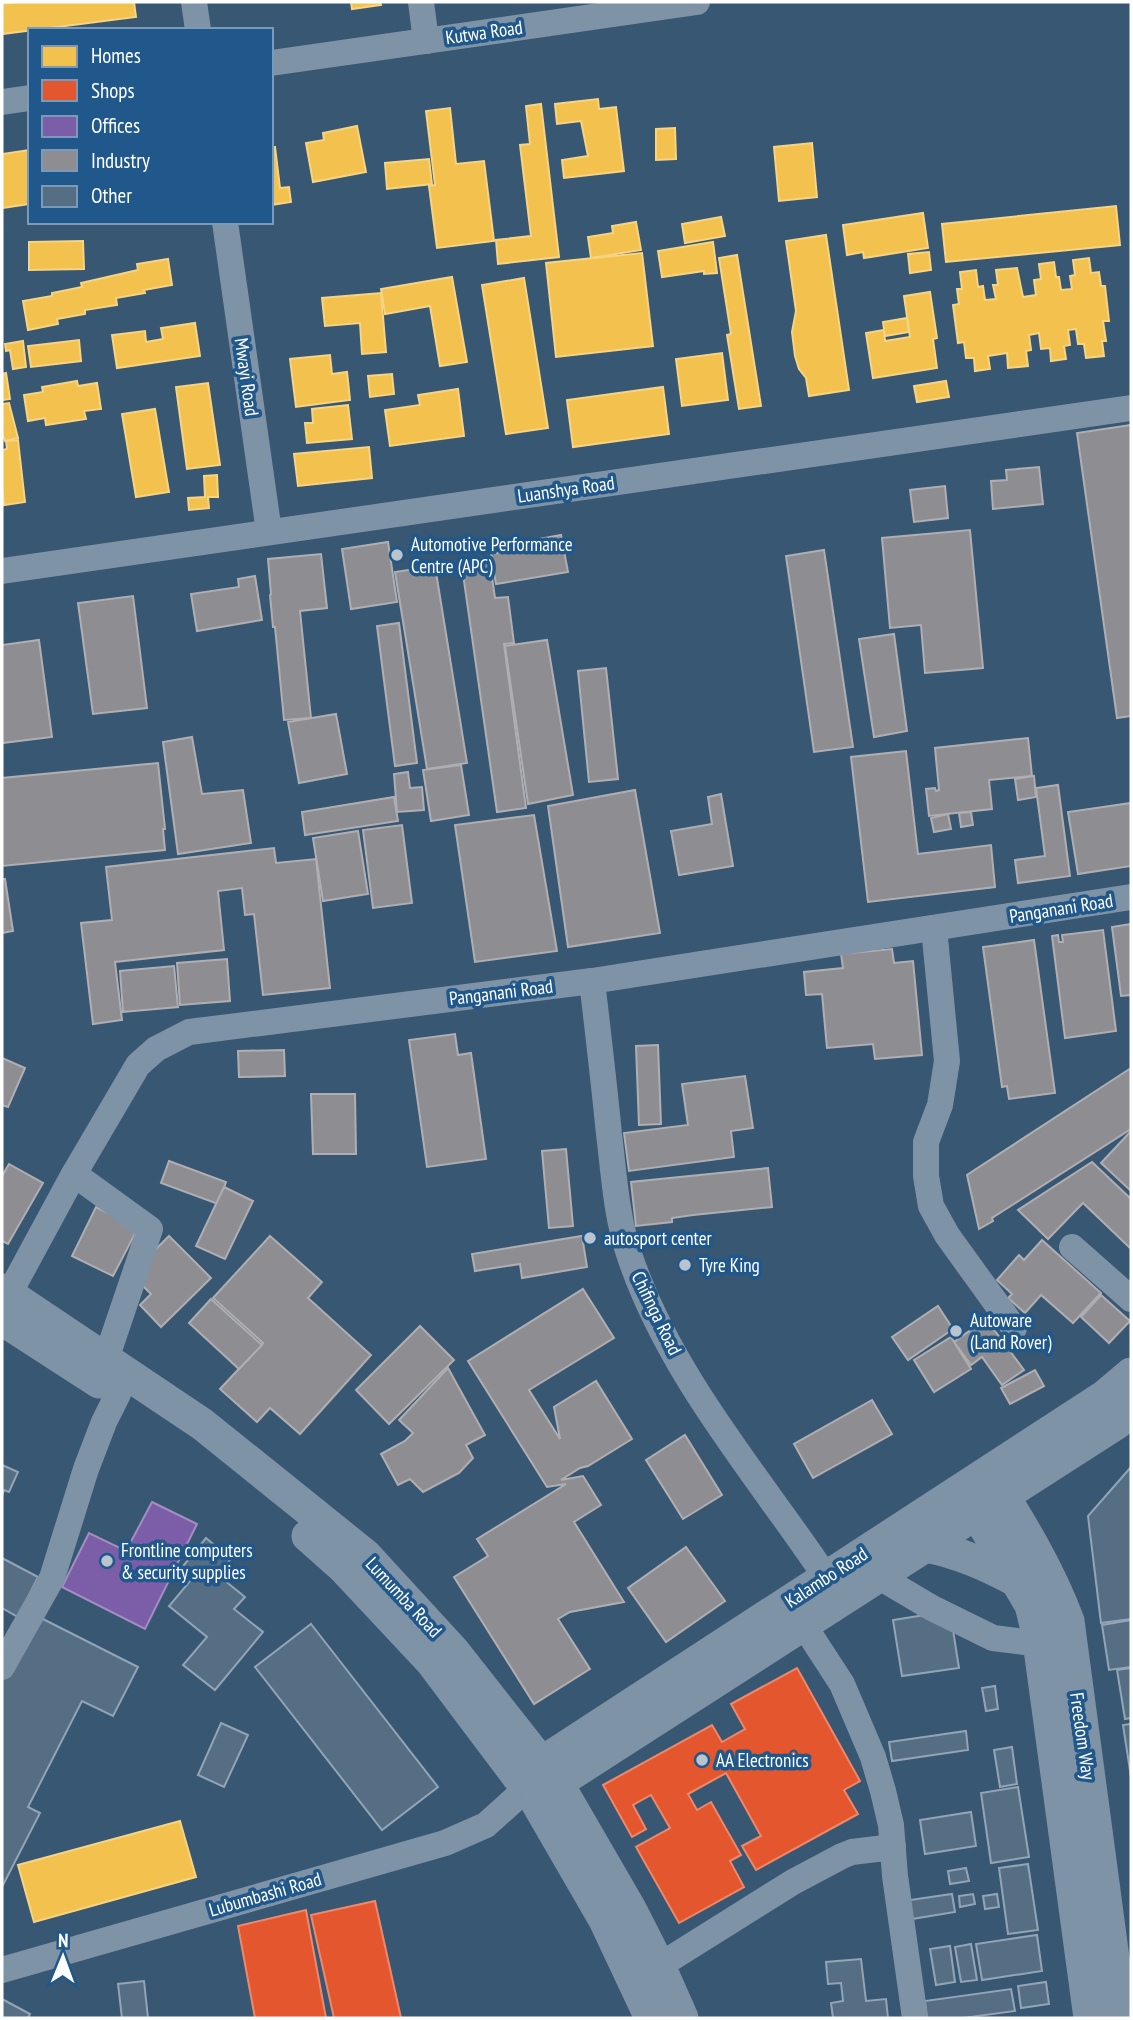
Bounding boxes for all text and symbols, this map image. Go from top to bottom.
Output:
street label: Kutwa Road [444,15,524,49]
legend [28,28,273,224]
text: Homes [91,42,141,69]
text: Shops [91,77,135,104]
text: Offices [91,112,140,139]
text: Industry [91,147,150,174]
text: Other [91,182,132,209]
street label: Mwayi Road [230,336,264,418]
street label: Luanshya Road [516,470,616,508]
place label: Automotive Performance Centre (APC) [411,532,573,578]
marker: Automotive Performance Centre (APC) [389,547,405,563]
street label: Panganani Road [1007,888,1115,928]
street label: Panganani Road [448,974,554,1010]
place label: autosport center [604,1226,712,1250]
marker: autosport center [582,1230,598,1246]
place label: Tyre King [699,1253,760,1277]
marker: Tyre King [677,1257,693,1273]
street label: Chifinga Road [626,1267,688,1359]
place label: Autoware (Land Rover) [970,1308,1052,1354]
marker: Autoware (Land Rover) [948,1323,964,1339]
place label: Frontline computers & security supplies [121,1538,253,1584]
street label: Kalambo Road [780,1541,872,1613]
street label: Lumumba Road [361,1552,447,1642]
marker: Frontline computers & security supplies [99,1553,115,1569]
street label: Freedom Way [1065,1691,1101,1782]
place label: AA Electronics [716,1748,809,1772]
marker: AA Electronics [694,1752,710,1768]
street label: Lubumbashi Road [206,1866,324,1922]
north arrow [28,1922,98,1992]
text: N [58,1928,69,1952]

